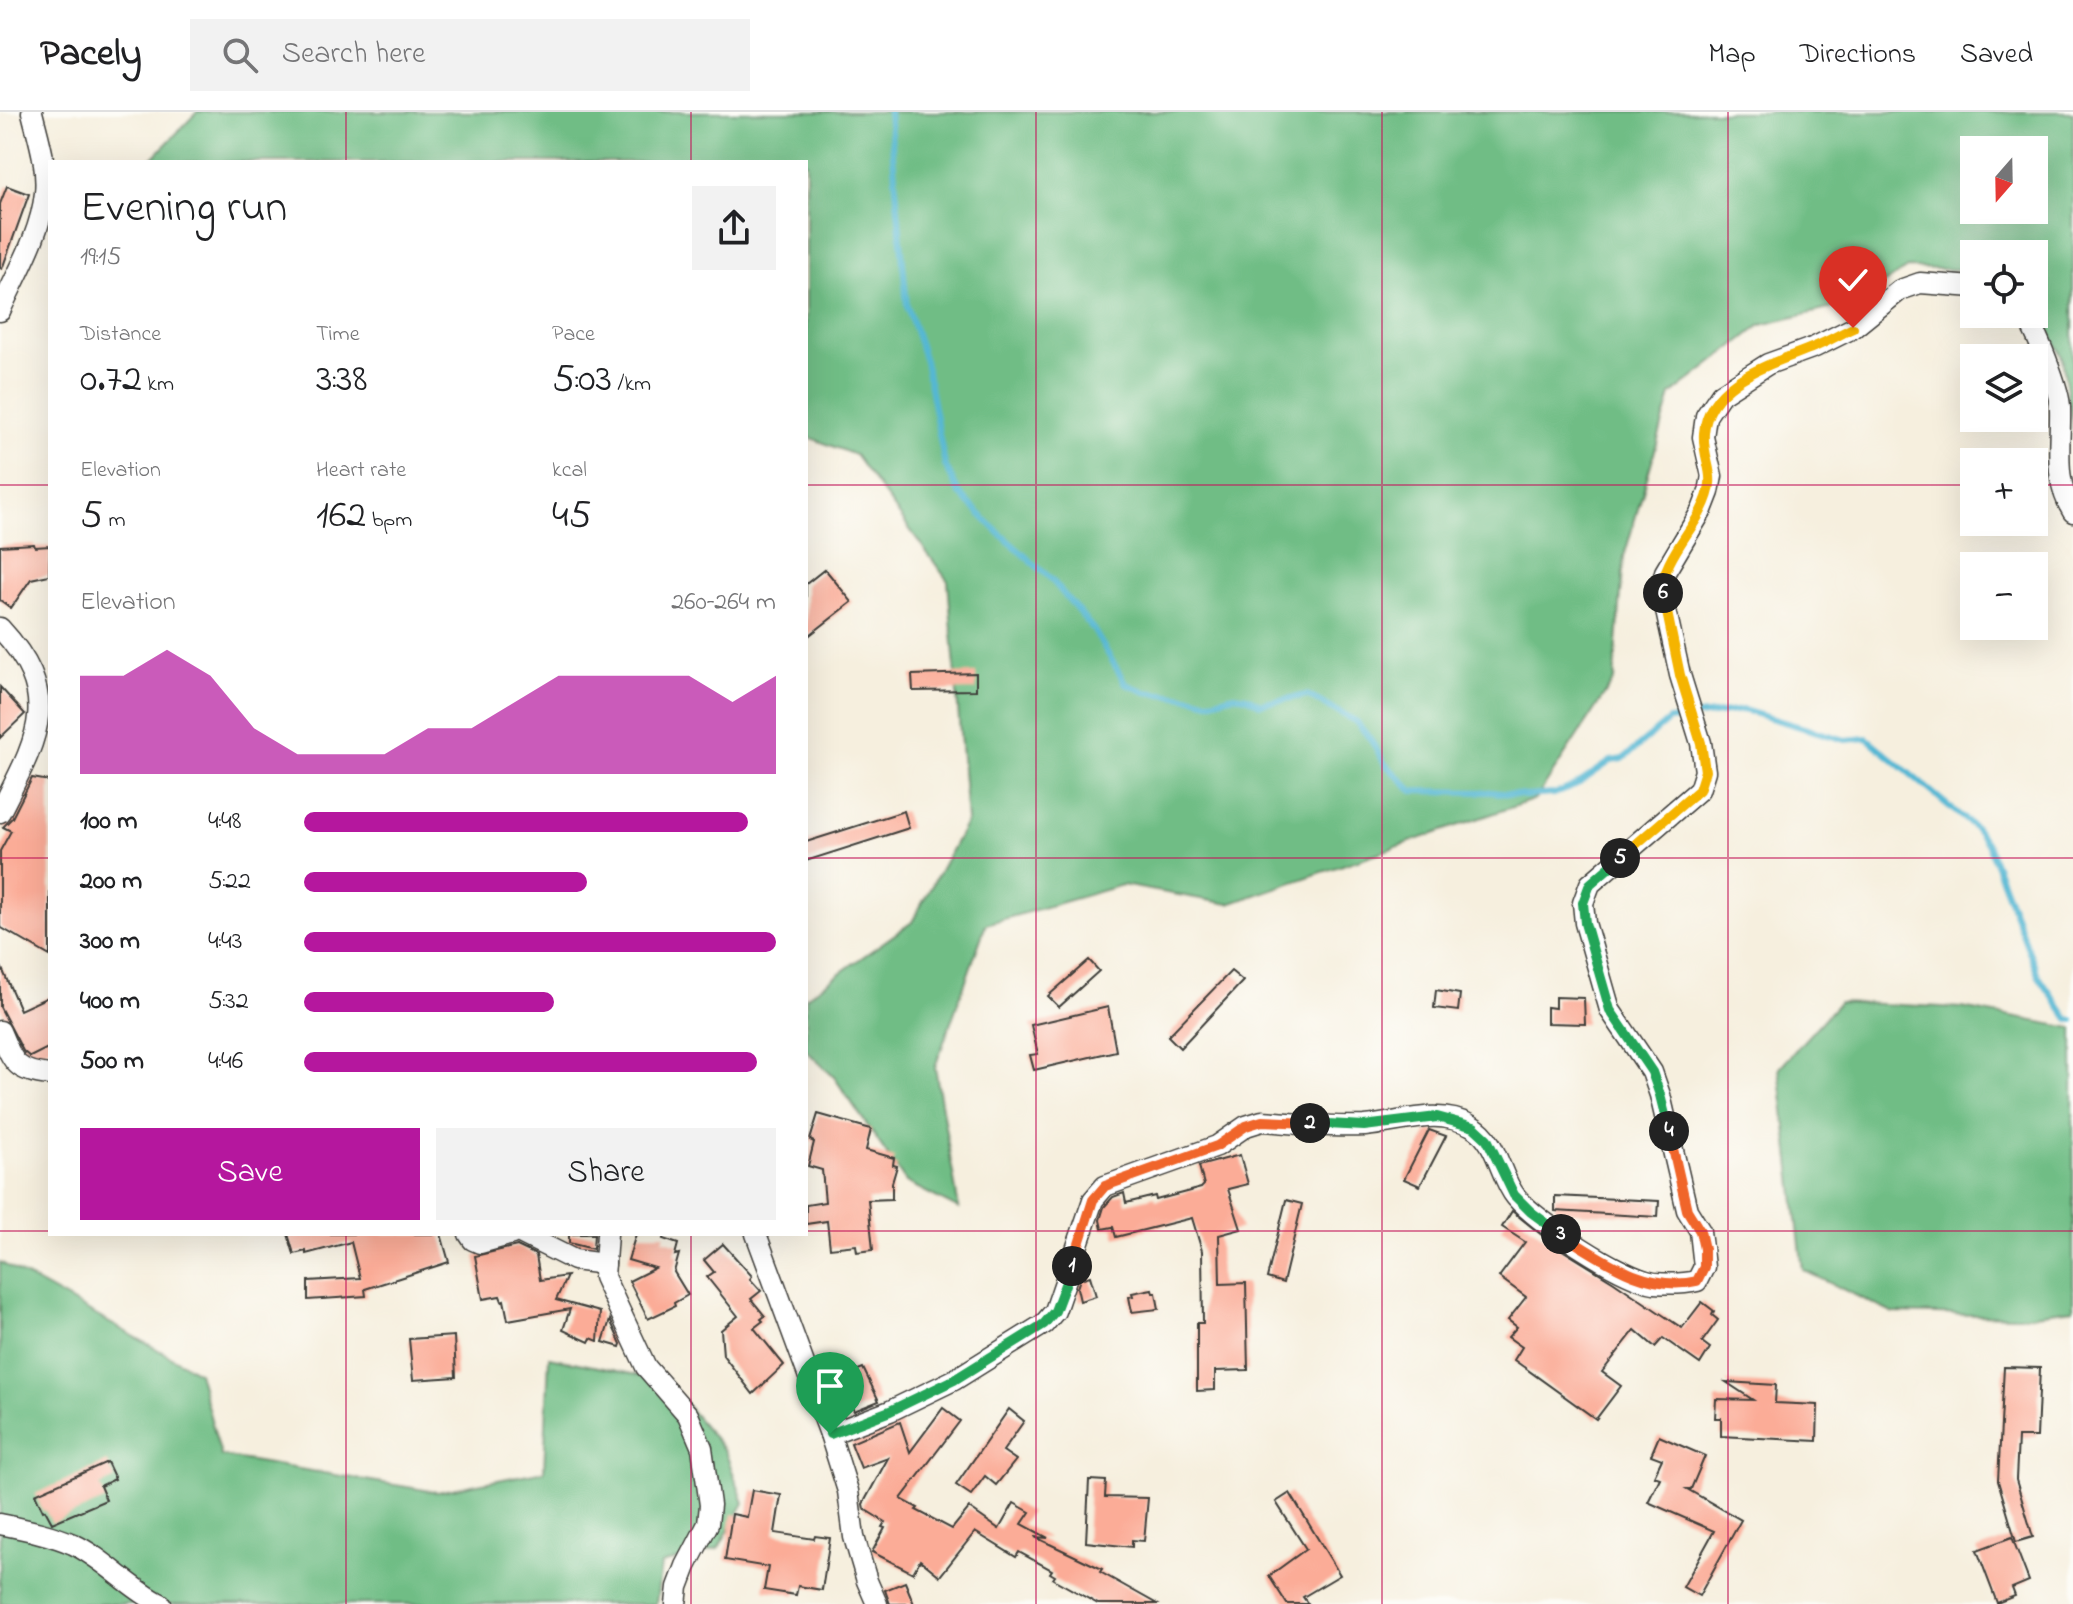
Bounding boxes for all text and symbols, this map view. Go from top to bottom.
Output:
search box [190,19,750,91]
text: Pacely [40,27,142,83]
icon: search [218,33,262,77]
text: Search here [282,33,425,77]
text: Map [1708,35,1756,76]
text: Directions [1800,35,1916,76]
text: Saved [1960,35,2033,76]
north arrow [1960,136,2048,224]
map controls [1960,136,2048,640]
text: Evening run [80,177,287,241]
button: share [692,186,776,270]
text: 19:15 [80,239,121,277]
button: locate [1960,240,2048,328]
pin [1819,246,1887,328]
icon: check [1831,258,1875,302]
text: Distance [80,319,161,351]
text: Time [316,319,360,351]
text: Pace [552,319,595,351]
button: layers [1960,344,2048,432]
text: 0.72 [80,351,142,410]
text: 3:38 [316,351,367,410]
text: 5:03 [552,351,612,410]
text: km [142,369,174,401]
text: /km [612,369,651,401]
button: + [1960,448,2048,536]
text: Elevation [80,455,161,487]
text: Heart rate [316,455,406,487]
text: kcal [552,455,587,487]
text: 5 [80,487,103,546]
text: 162 [316,487,366,546]
text: 45 [552,487,591,546]
text: m [103,505,125,537]
text: bpm [366,505,412,537]
button: − [1960,552,2048,640]
pin: 6 [1643,573,1683,613]
text: 6 [1658,577,1668,609]
text: Elevation [80,584,176,622]
text: 260–264 m [671,584,776,622]
text: 100 m [80,803,137,841]
text: 4:48 [208,803,241,841]
pin: 5 [1600,838,1640,878]
text: 5 [1614,842,1626,874]
text: 200 m [80,863,142,901]
text: 5:22 [208,863,251,901]
text: 300 m [80,923,140,961]
text: 4:43 [208,923,242,961]
text: 400 m [80,983,140,1021]
text: 5:32 [208,983,249,1021]
text: 500 m [80,1043,144,1081]
text: 4:46 [208,1043,243,1081]
pin: 2 [1290,1103,1330,1143]
text: 2 [1305,1107,1315,1139]
pin: 4 [1649,1111,1689,1151]
text: 4 [1664,1115,1674,1147]
button: Save [80,1128,420,1220]
button: Share [436,1128,776,1220]
pin: 3 [1541,1214,1581,1254]
text: 3 [1556,1218,1566,1250]
pin: 1 [1052,1246,1092,1286]
text: 1 [1069,1250,1076,1282]
pin [796,1352,864,1434]
icon: arrive [808,1364,852,1408]

